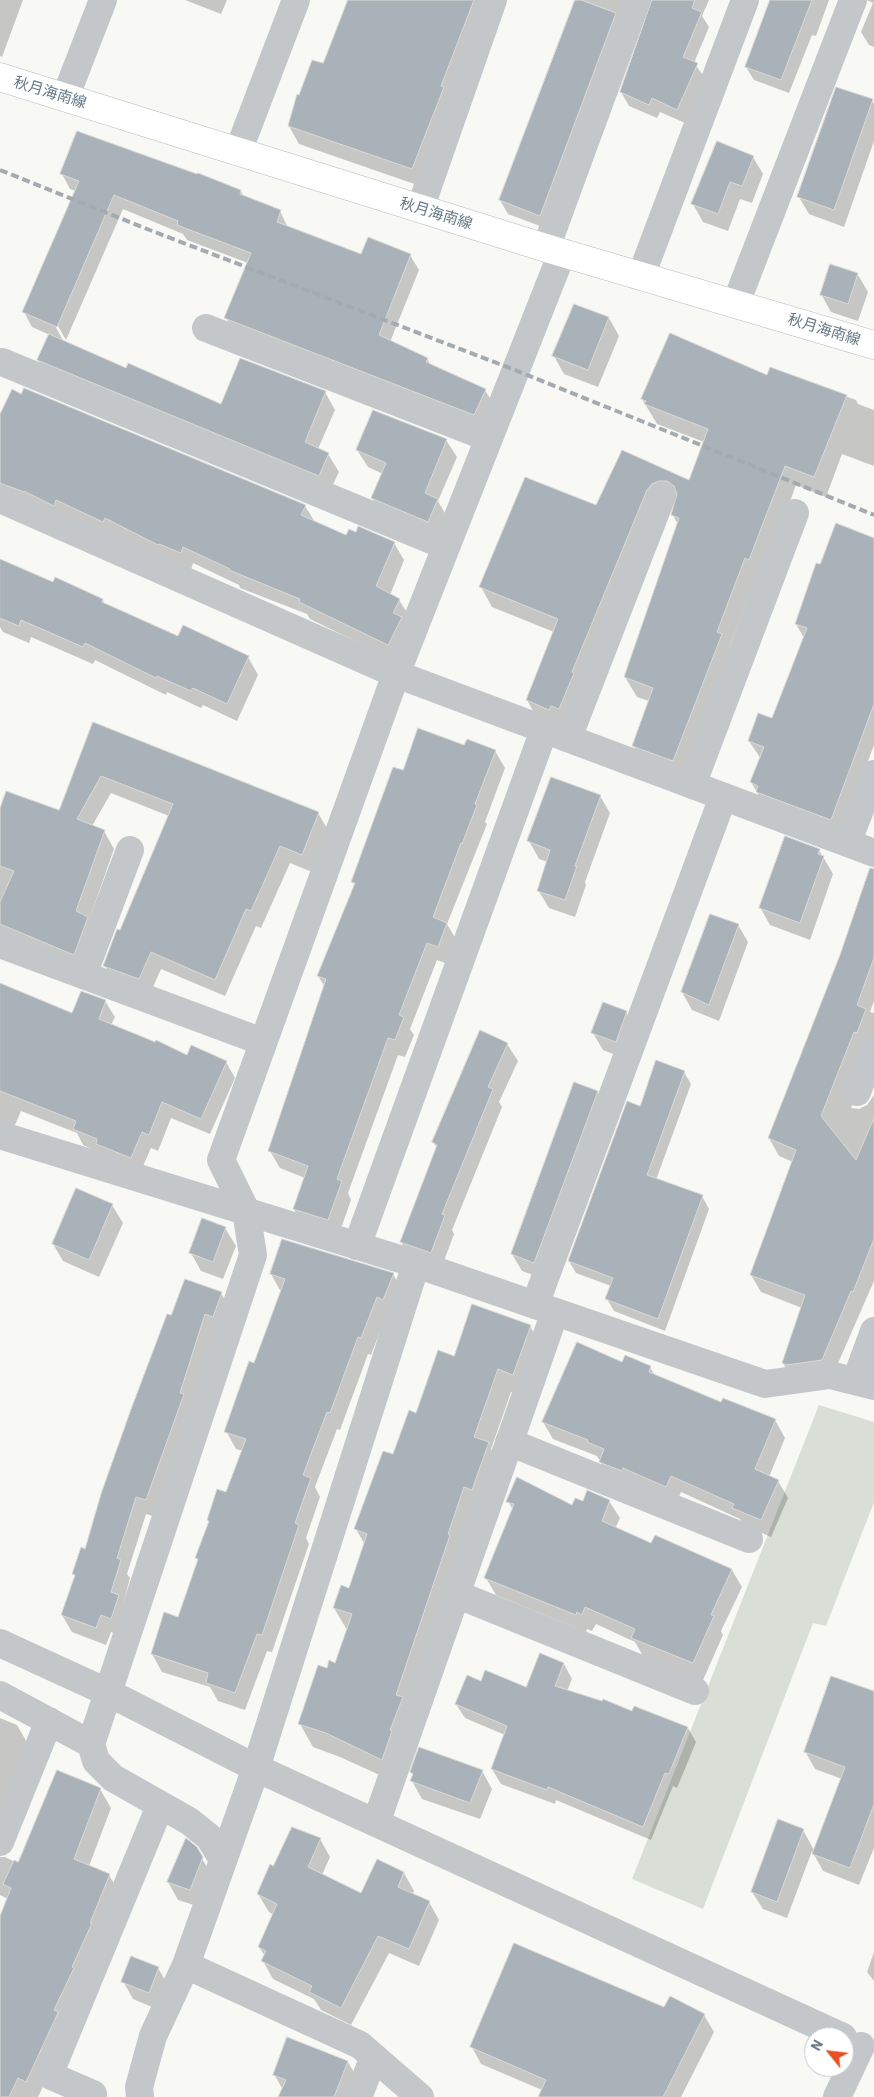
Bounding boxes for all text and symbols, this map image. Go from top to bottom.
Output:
street label: 秋月海南線 [12,73,88,113]
street label: 秋月海南線 [398,194,474,234]
street label: 秋月海南線 [786,310,862,350]
north arrow [804,2027,854,2077]
text: N [806,2036,827,2054]

